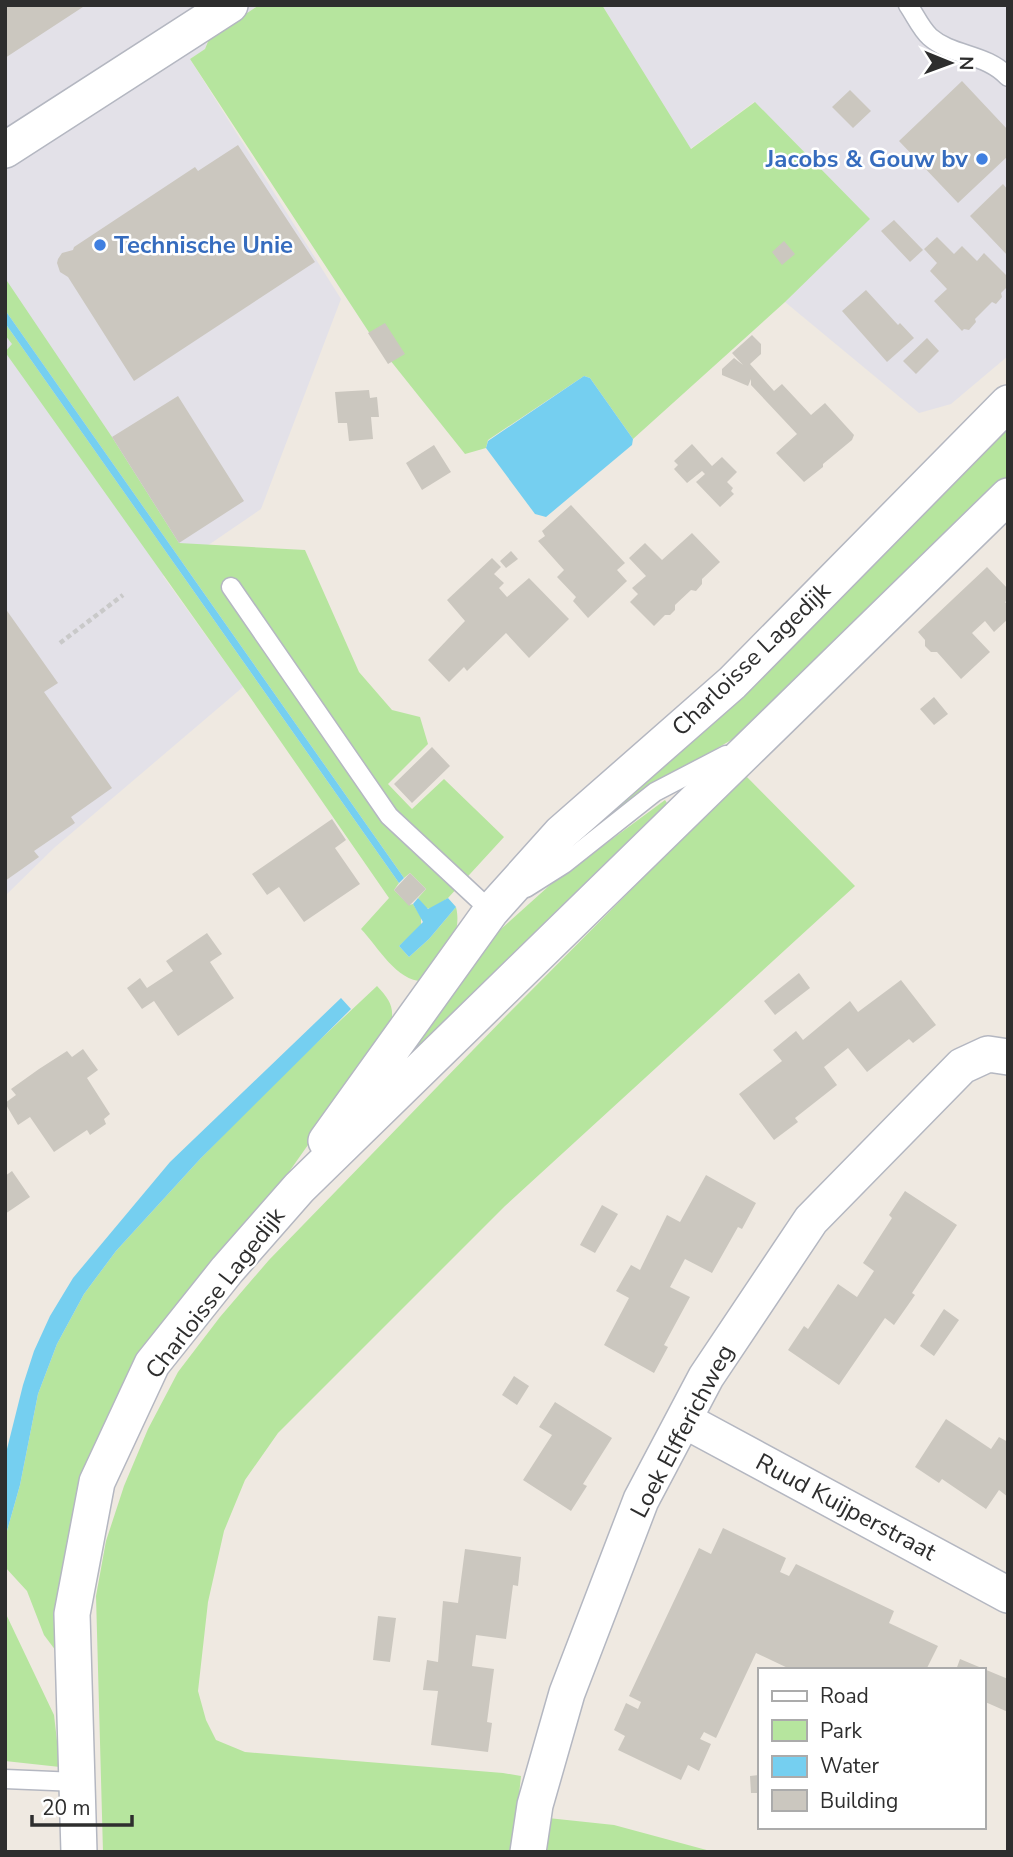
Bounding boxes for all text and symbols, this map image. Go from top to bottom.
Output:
north arrow [915,28,985,98]
text: N [953,56,979,71]
place label: Jacobs & Gouw bv [765,143,968,175]
marker: Jacobs & Gouw bv [974,151,990,167]
place label: Technische Unie [114,229,293,261]
marker: Technische Unie [92,237,108,253]
street label: Charloisse Lagedijk [665,574,838,743]
street label: Charloisse Lagedijk [138,1200,293,1385]
street label: Loek Elfferichweg [623,1339,741,1523]
street label: Ruud Kuijperstraat [750,1446,942,1568]
legend [758,1668,985,1829]
text: Road [820,1682,869,1710]
text: Park [820,1717,862,1745]
text: Water [820,1752,879,1780]
scale bar [32,1784,131,1828]
text: Building [820,1787,898,1815]
text: 20 m [42,1794,91,1822]

